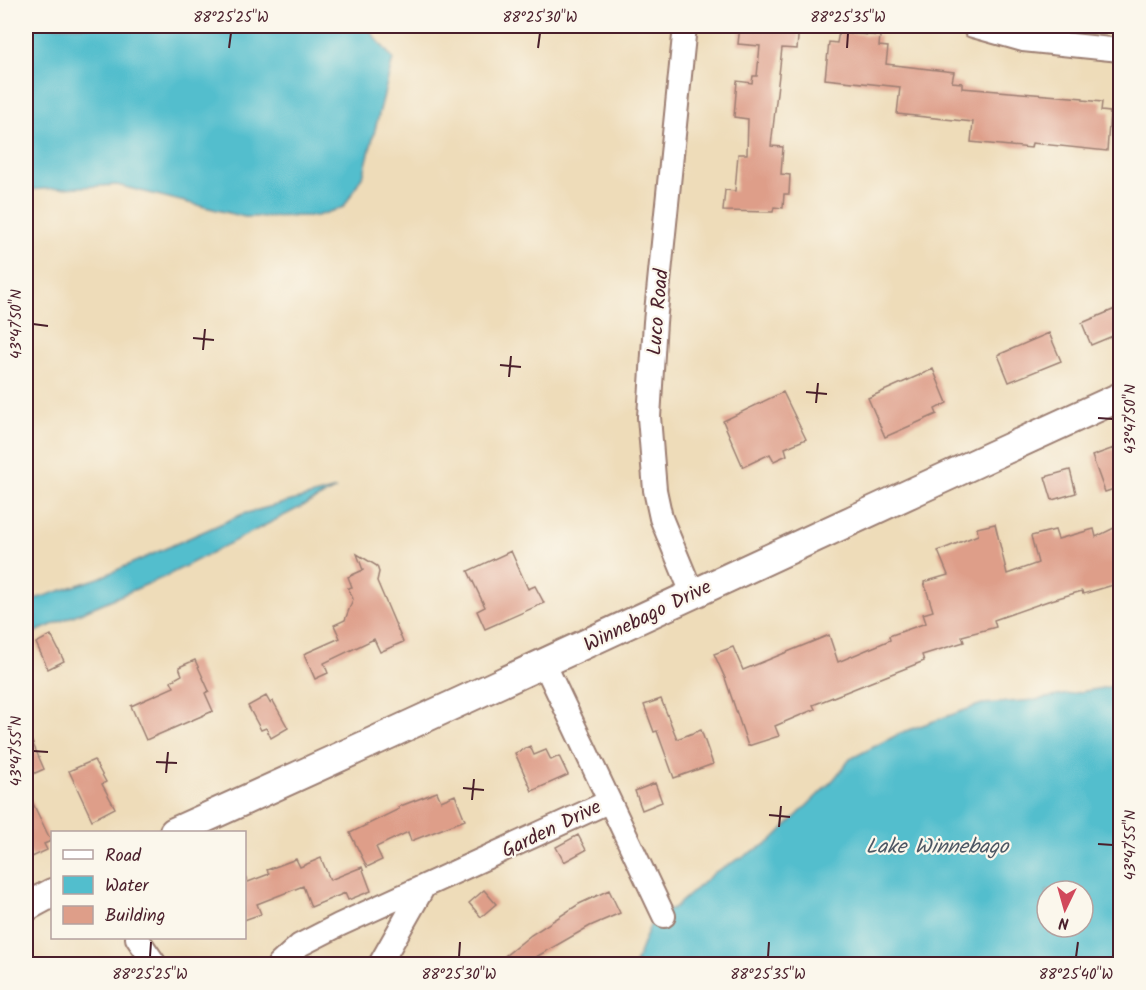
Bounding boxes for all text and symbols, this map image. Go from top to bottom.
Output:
text: 88°25'25"W [193,6,269,30]
text: 88°25'30"W [503,6,578,30]
text: 88°25'35"W [810,6,886,30]
street label: Luco Road [639,267,679,357]
text: 43°47'50"N [5,289,29,359]
text: 43°47'50"N [1119,384,1143,454]
street label: Winnebago Drive [578,572,717,662]
text: 43°47'55"N [5,716,29,786]
street label: Garden Drive [497,792,607,868]
text: 43°47'55"N [1119,810,1143,880]
legend [51,831,246,939]
water label: Lake Winnebago [866,831,1010,864]
text: Road [105,842,142,871]
text: Water [105,872,150,901]
north arrow [1035,879,1095,939]
text: Building [105,902,165,931]
text: N [1058,910,1070,935]
text: 88°25'25"W [112,963,188,987]
text: 88°25'30"W [422,963,497,987]
text: 88°25'35"W [730,963,806,987]
text: 88°25'40"W [1039,963,1114,987]

